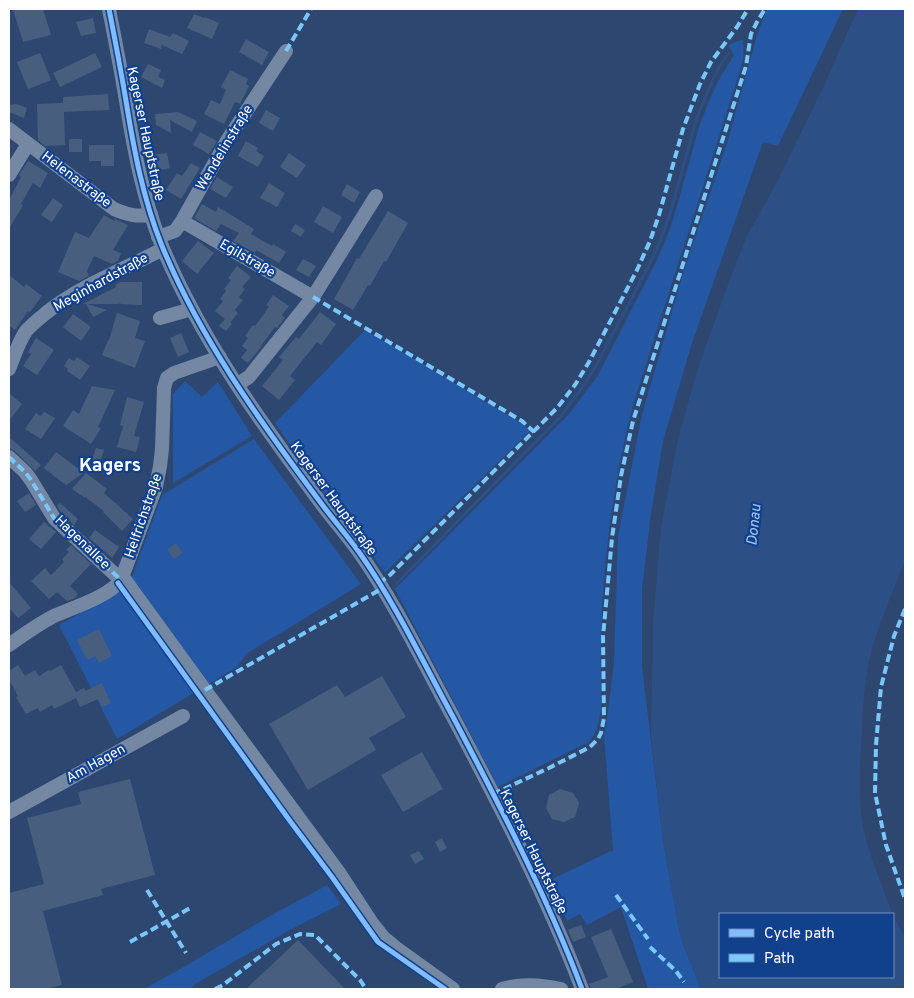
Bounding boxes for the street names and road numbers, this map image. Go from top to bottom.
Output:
street label: Kagerser Hauptstraße [122,65,168,203]
street label: Wendelinstraße [193,102,257,194]
street label: Helenastraße [38,148,114,212]
street label: Egilstraße [216,236,278,282]
street label: Meginhardstraße [51,250,151,316]
street label: Kagerser Hauptstraße [286,439,380,559]
street label: Helfrichstraße [122,471,166,561]
street label: Hagenallee [51,512,113,574]
street label: Am Hagen [63,741,129,787]
street label: Kagerser Hauptstraße [495,787,571,917]

